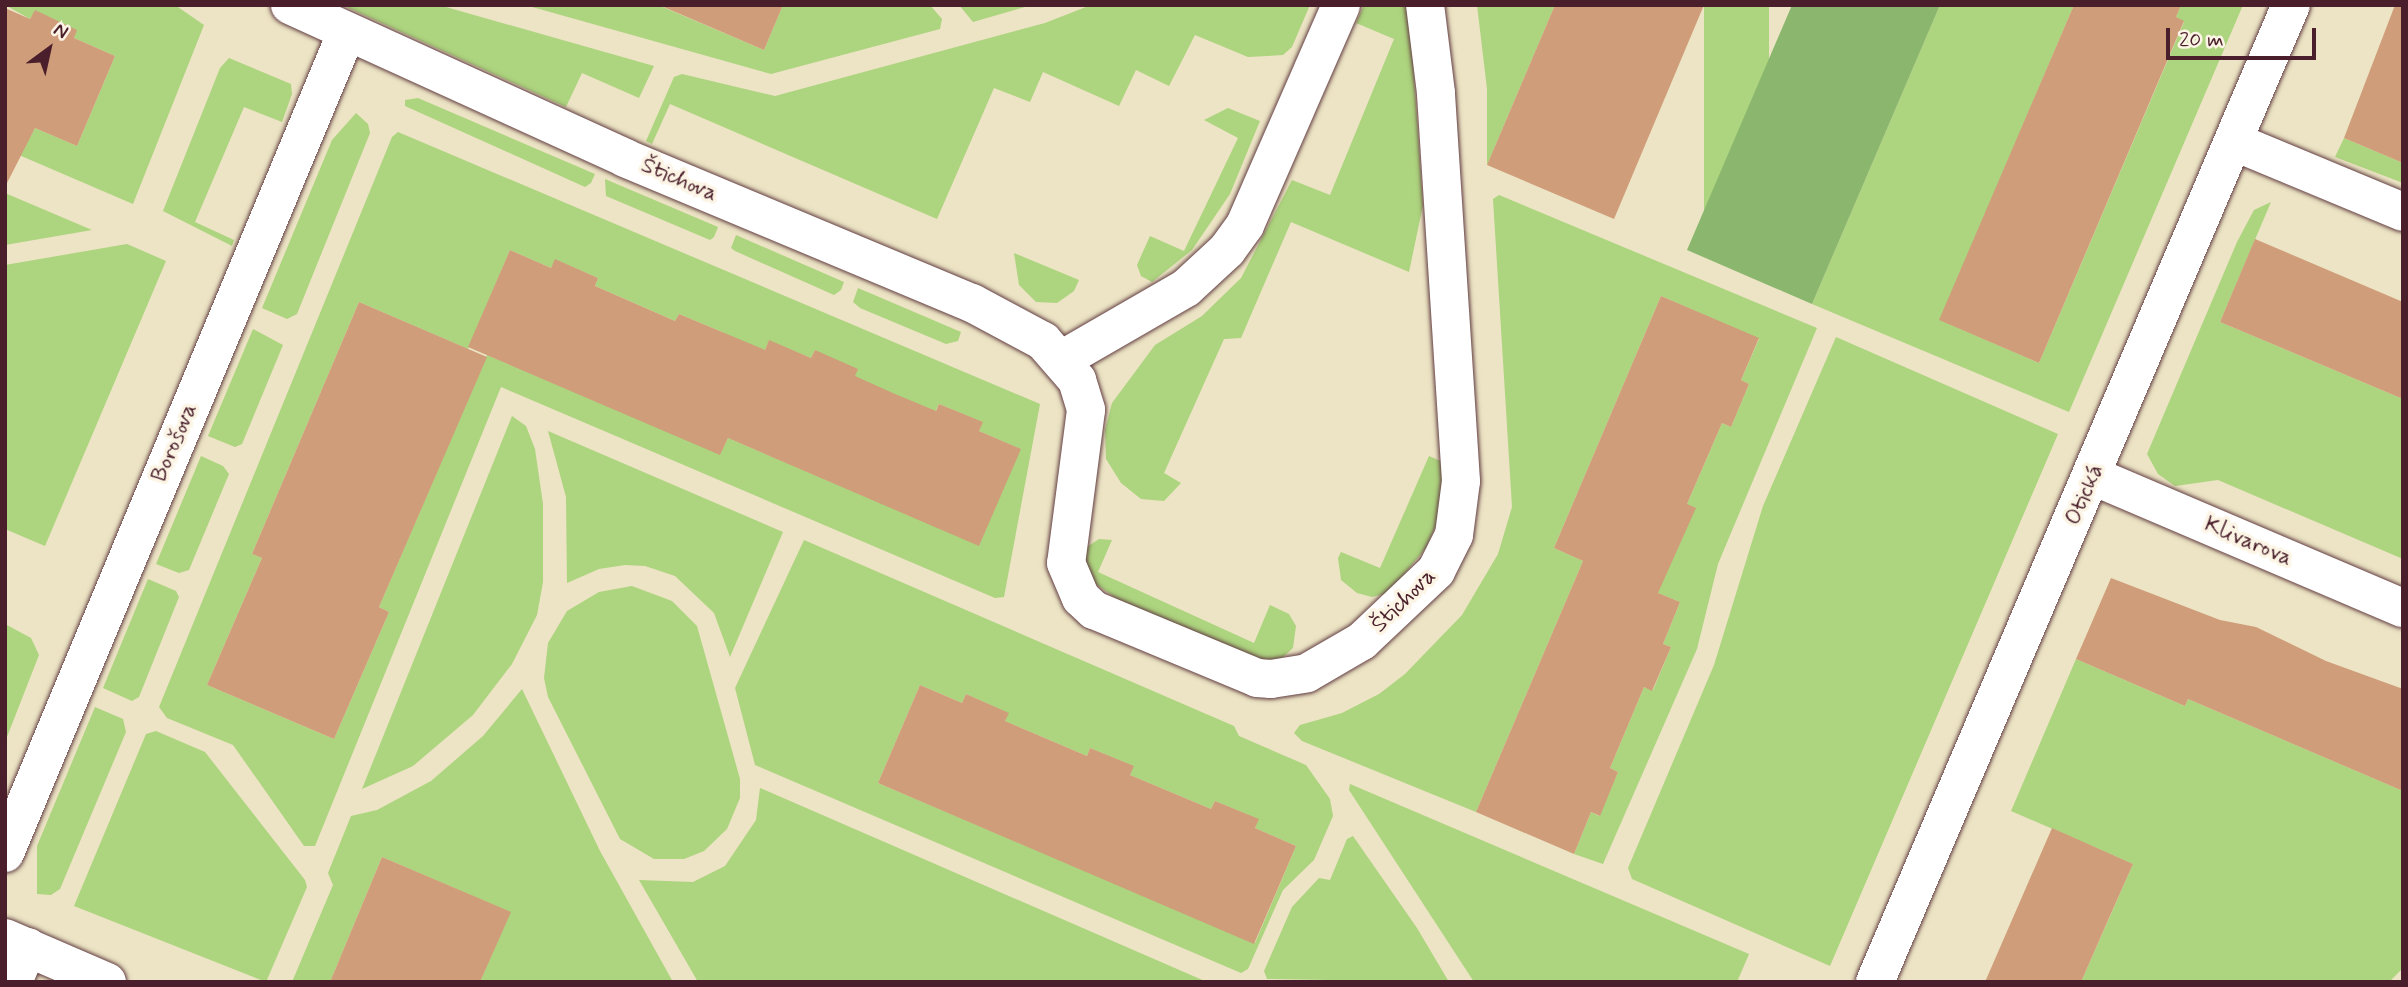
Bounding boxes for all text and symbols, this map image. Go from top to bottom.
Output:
north arrow [14,14,84,84]
scale bar [2170,14,2320,58]
text: N [49,17,73,45]
text: 20 m [2179,26,2224,54]
street label: Štichova [637,152,721,208]
street label: Borošova [146,399,204,487]
street label: Otická [2060,460,2110,530]
street label: Klivarova [2200,511,2296,573]
street label: Štichova [1366,563,1442,639]

